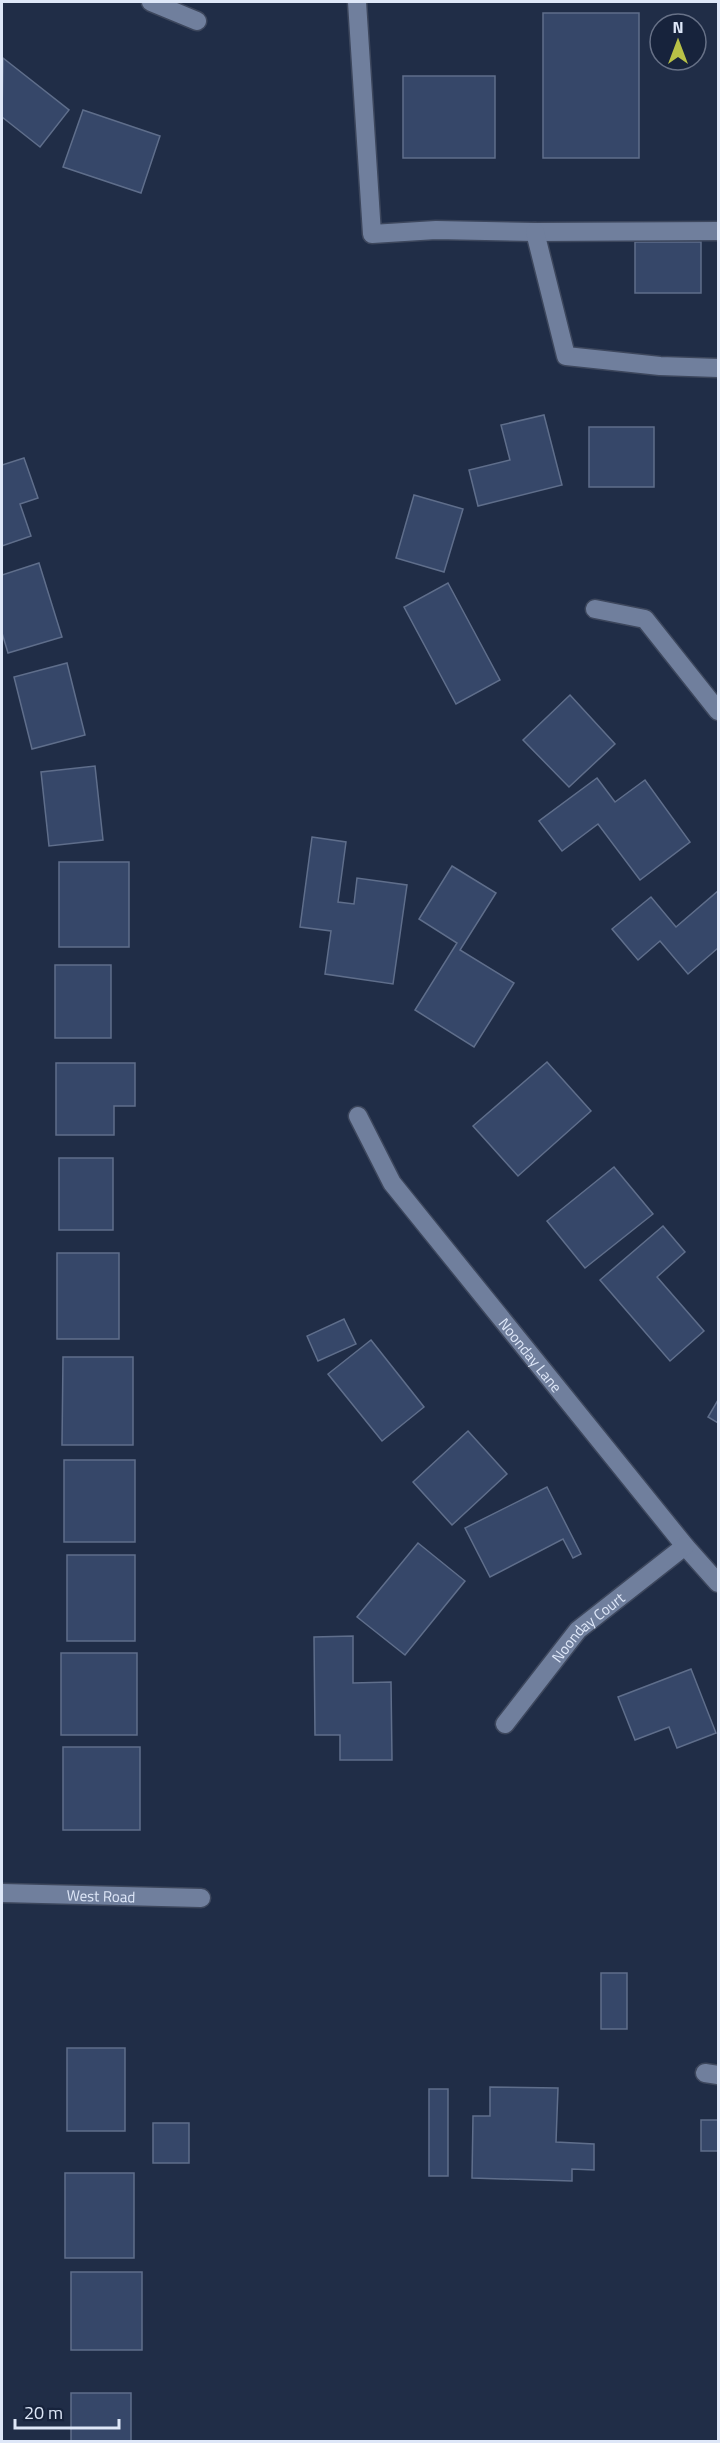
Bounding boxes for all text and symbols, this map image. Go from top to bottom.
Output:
north arrow [648,12,708,72]
text: N [672,15,684,39]
street label: Noonday Lane [493,1313,568,1397]
street label: Noonday Court [546,1586,630,1667]
street label: West Road [66,1883,136,1908]
scale bar [15,2392,118,2430]
text: 20 m [24,2399,63,2426]

